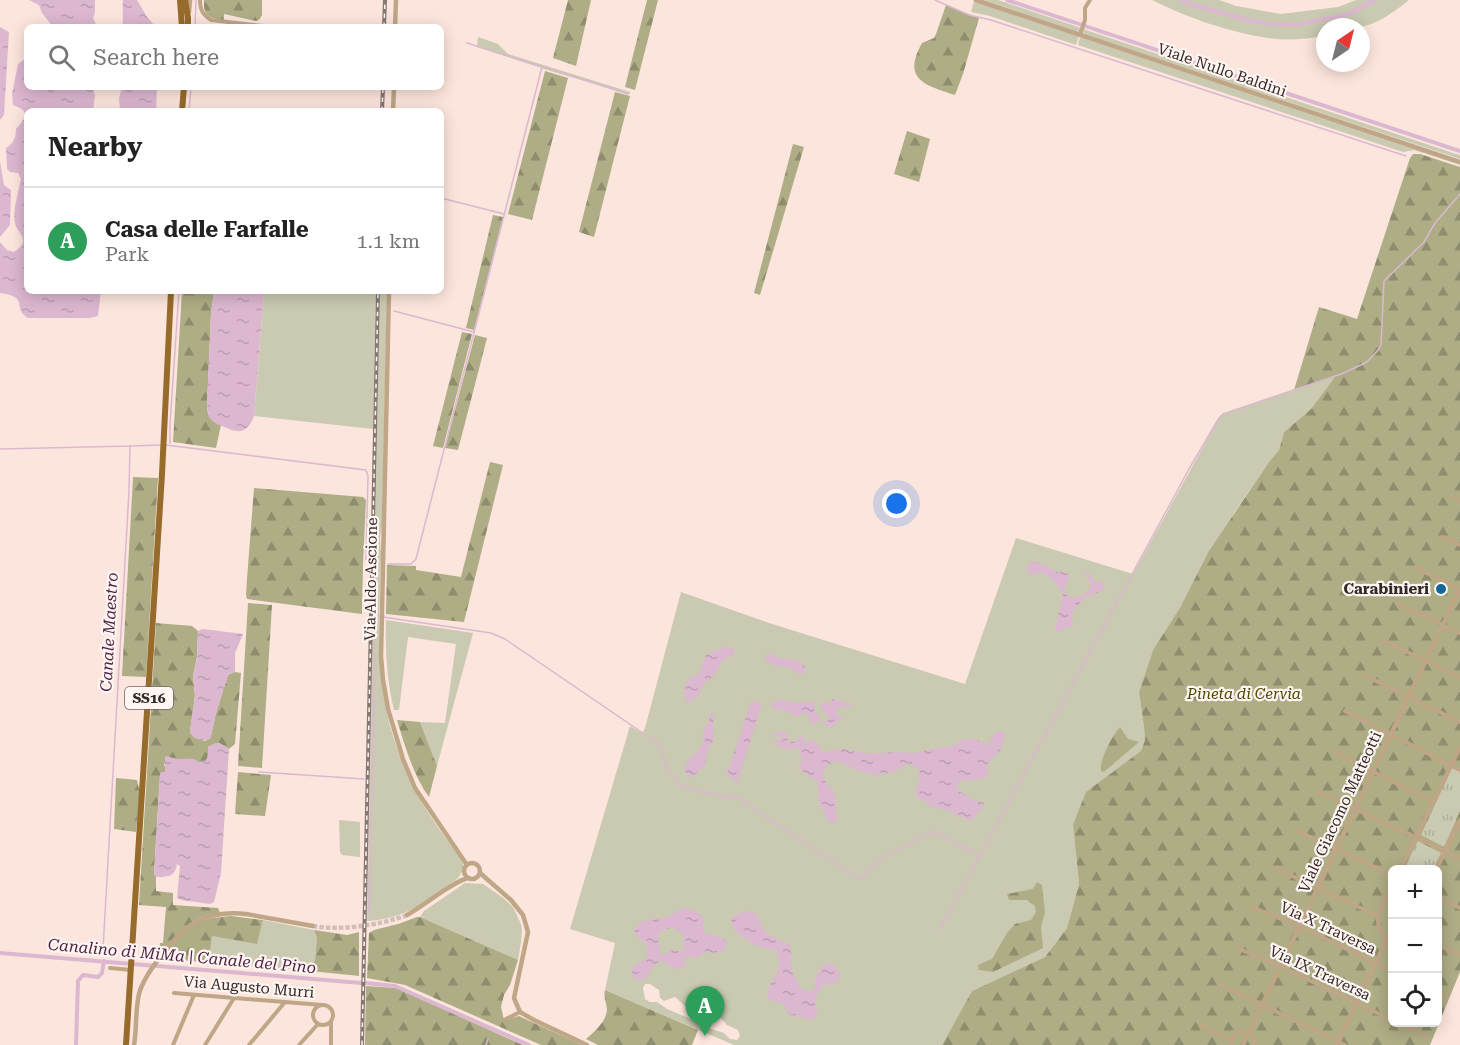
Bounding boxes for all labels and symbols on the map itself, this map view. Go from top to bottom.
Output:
north arrow [1316,18,1370,72]
street label: Viale Nullo Baldini [1155,39,1289,101]
your location [882,489,911,518]
street label: Via Aldo Ascione [361,517,381,641]
water label: Canale Maestro [96,572,122,692]
place label: Carabinieri [1344,580,1429,598]
marker: Carabinieri [1434,582,1448,596]
park label: Pineta di Cervia [1186,685,1301,703]
road number: SS16 [125,687,173,709]
street label: Viale Giacomo Matteotti [1295,728,1385,895]
street label: Via X Traversa [1277,898,1379,958]
water label: Canalino di MiMa | Canale del Pino [47,935,317,977]
street label: Via IX Traversa [1267,942,1373,1004]
street label: Via Augusto Murri [183,972,315,1002]
pin: A [686,986,724,1036]

